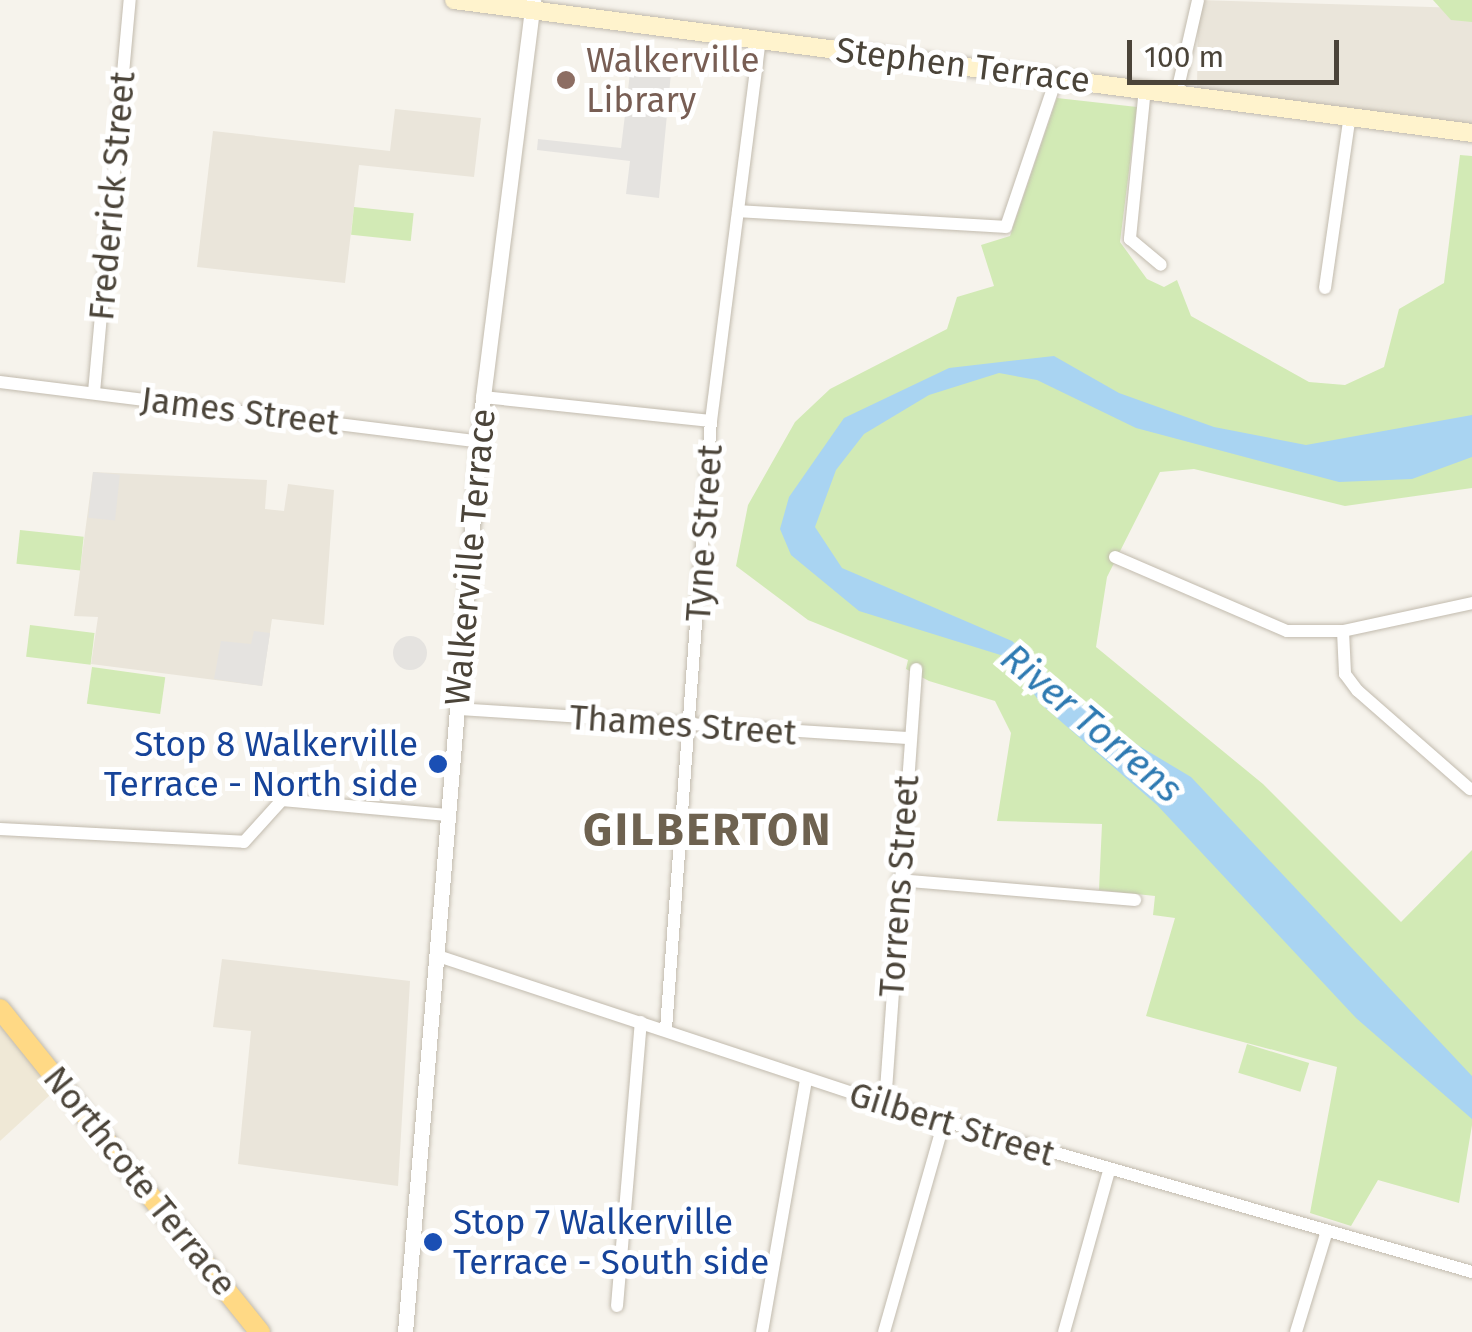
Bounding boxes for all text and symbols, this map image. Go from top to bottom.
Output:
scale bar [1132,20,1344,82]
street label: Stephen Terrace [834,29,1092,101]
place label: Walkerville Library [586,39,759,121]
text: 100 m [1144,39,1224,75]
marker: Walkerville Library [555,69,577,91]
street label: Frederick Street [80,70,144,322]
street label: James Street [139,378,341,444]
street label: Walkerville Terrace [436,407,504,707]
street label: Tyne Street [677,443,731,623]
water label: River Torrens [991,635,1191,813]
street label: Thames Street [568,696,798,754]
place label: Stop 8 Walkerville Terrace - North side [104,723,418,805]
marker: Stop 8 Walkerville Terrace - North side [427,753,449,775]
street label: Torrens Street [870,773,928,999]
district label: GILBERTON [583,804,833,858]
street label: Northcote Terrace [35,1058,245,1304]
street label: Gilbert Street [844,1073,1060,1175]
place label: Stop 7 Walkerville Terrace - South side [453,1201,769,1283]
marker: Stop 7 Walkerville Terrace - South side [422,1231,444,1253]

